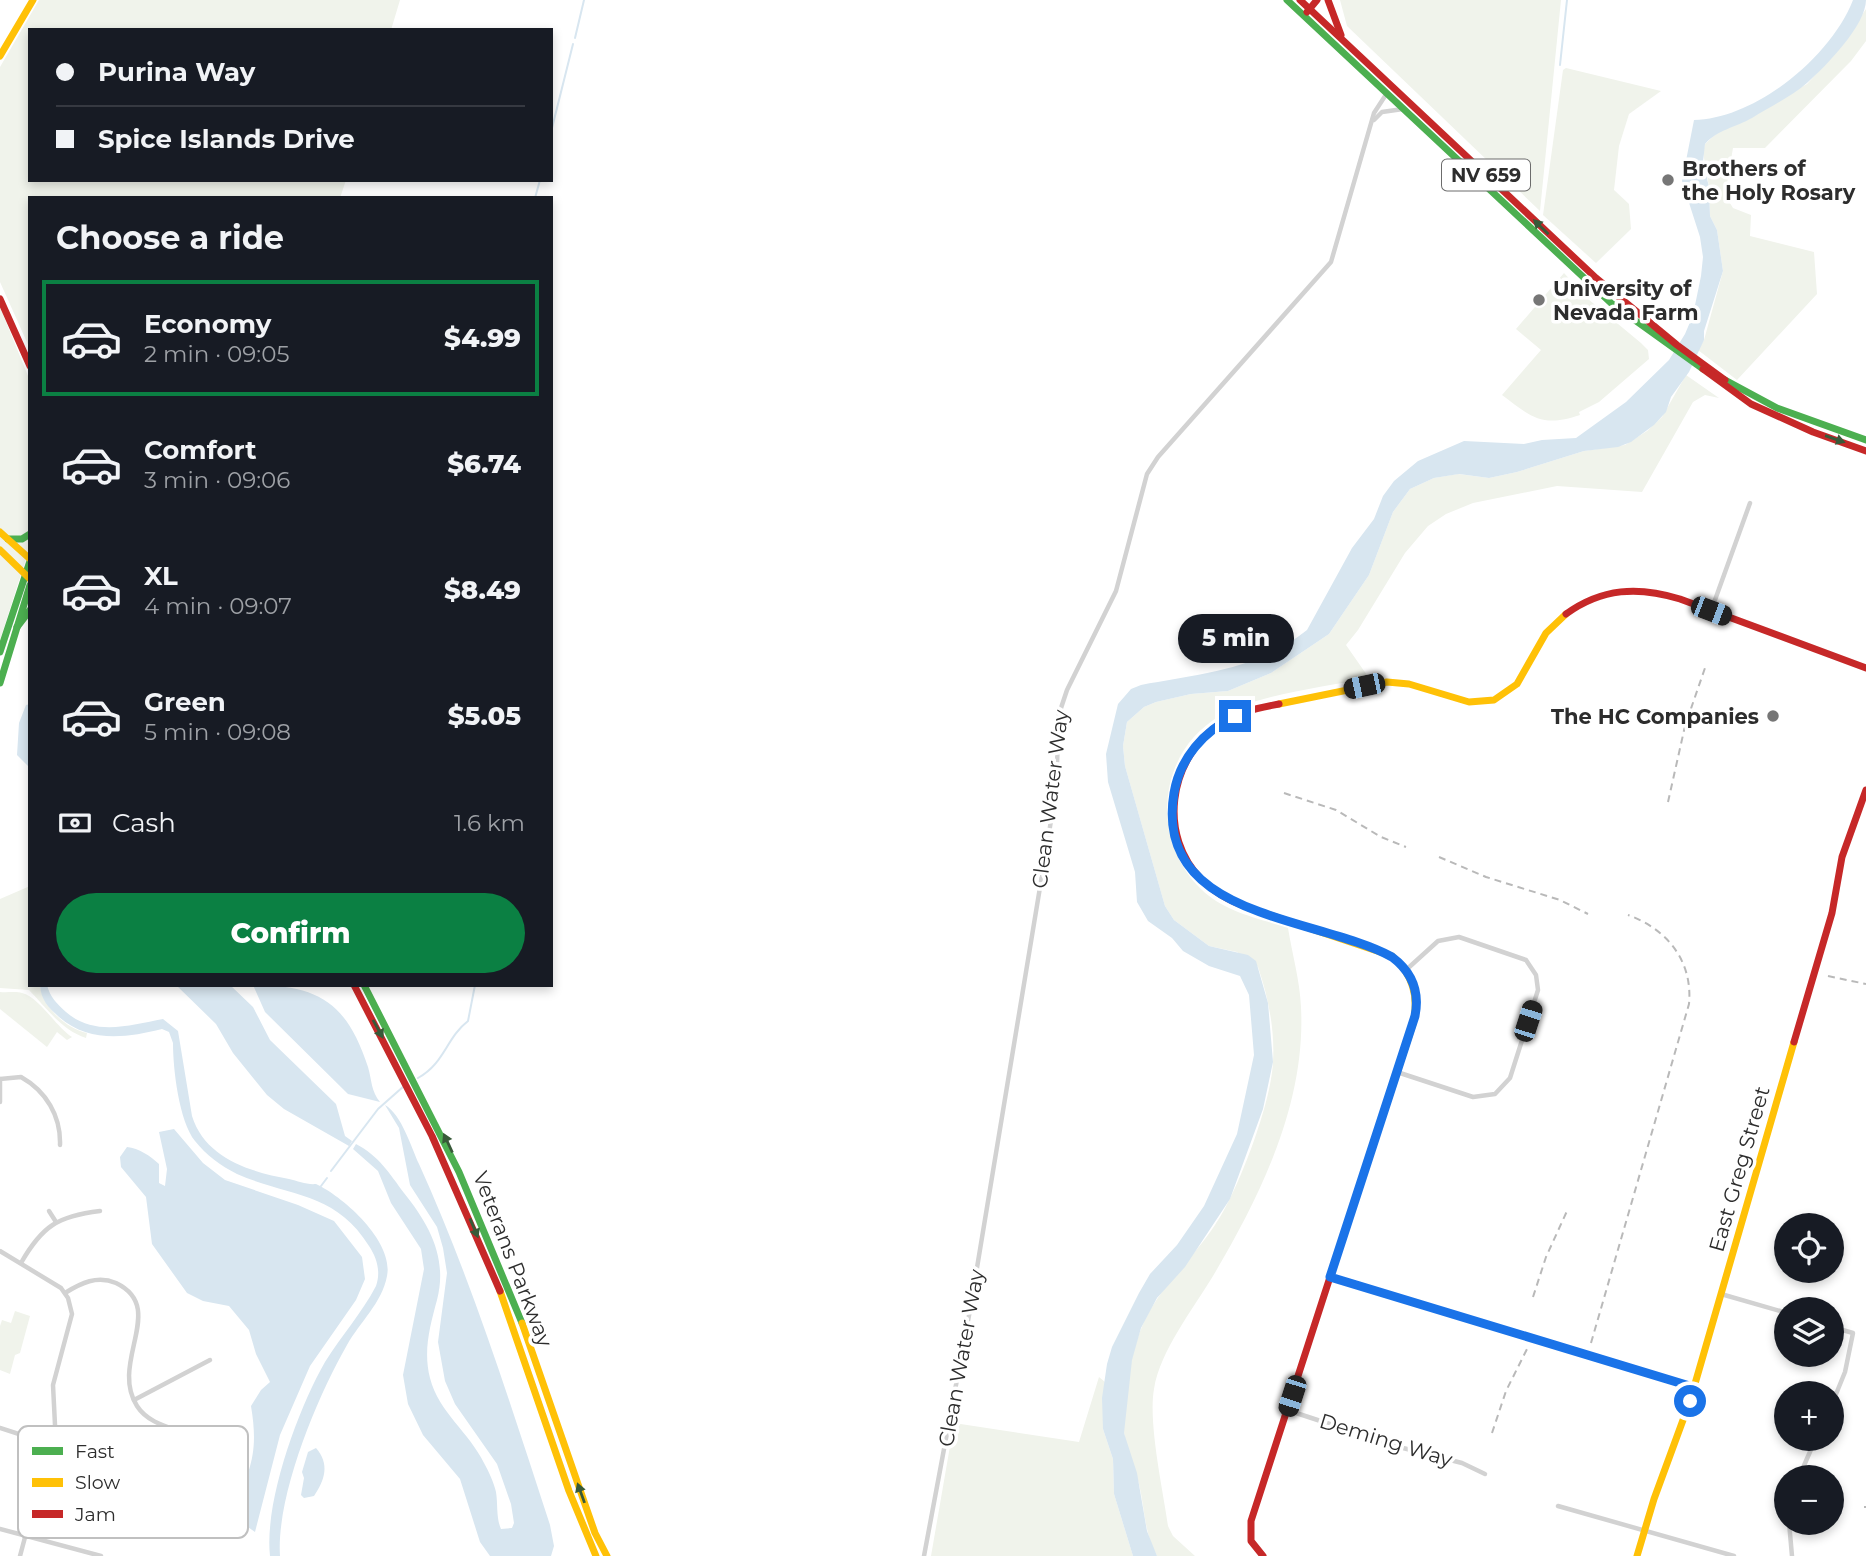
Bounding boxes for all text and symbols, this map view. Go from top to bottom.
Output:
text: Purina Way [98,56,255,88]
text: Spice Islands Drive [98,123,355,155]
place label: Brothers of the Holy Rosary [1682,156,1856,205]
road number: NV 659 [1442,160,1530,190]
marker: Brothers of the Holy Rosary [1660,172,1676,188]
text: Choose a ride [56,218,284,257]
one-way arrow [1533,219,1550,235]
place label: University of Nevada Farm [1553,276,1699,325]
marker: University of Nevada Farm [1531,292,1547,308]
icon: car [60,307,123,370]
text: Economy [144,308,271,340]
text: $4.99 [444,322,521,354]
text: 2 min · 09:05 [144,340,289,368]
icon: car [60,433,123,496]
text: Comfort [144,434,256,466]
one-way arrow [1824,434,1845,445]
text: $6.74 [447,448,521,480]
text: 3 min · 09:06 [144,466,290,494]
icon: car [60,559,123,622]
text: XL [144,560,178,592]
text: $8.49 [444,574,521,606]
text: 4 min · 09:07 [144,592,292,620]
car [1688,594,1735,628]
callout: 5 min [1177,614,1293,664]
text: 5 min [1202,624,1270,652]
car [1342,671,1387,701]
icon: car [60,685,123,748]
text: Green [144,686,226,718]
text: $5.05 [448,700,521,732]
route end [1219,700,1251,732]
place label: The HC Companies [1551,704,1759,729]
street label: Clean Water Way [1027,708,1073,890]
marker: The HC Companies [1765,708,1781,724]
text: 5 min · 09:08 [144,718,291,746]
icon: cash [56,804,94,842]
text: Cash [112,807,176,839]
text: 1.6 km [454,809,525,837]
button: Confirm [56,893,525,973]
car [1512,998,1545,1044]
one-way arrow [372,1019,384,1039]
street label: East Greg Street [1703,1083,1775,1255]
one-way arrow [442,1133,453,1153]
street label: Veterans Parkway [468,1168,558,1351]
map controls [1774,1213,1844,1535]
button: locate [1774,1213,1844,1283]
one-way arrow [468,1218,480,1238]
street label: Clean Water Way [933,1267,989,1449]
button: layers [1774,1297,1844,1367]
car [1276,1373,1309,1419]
button: + [1774,1381,1844,1451]
route start [1674,1385,1706,1417]
street label: Deming Way [1317,1408,1456,1472]
legend [18,1426,248,1538]
text: Fast [75,1440,115,1463]
button: − [1774,1465,1844,1535]
text: Slow [75,1471,120,1494]
one-way arrow [575,1483,586,1504]
text: Jam [74,1503,116,1526]

